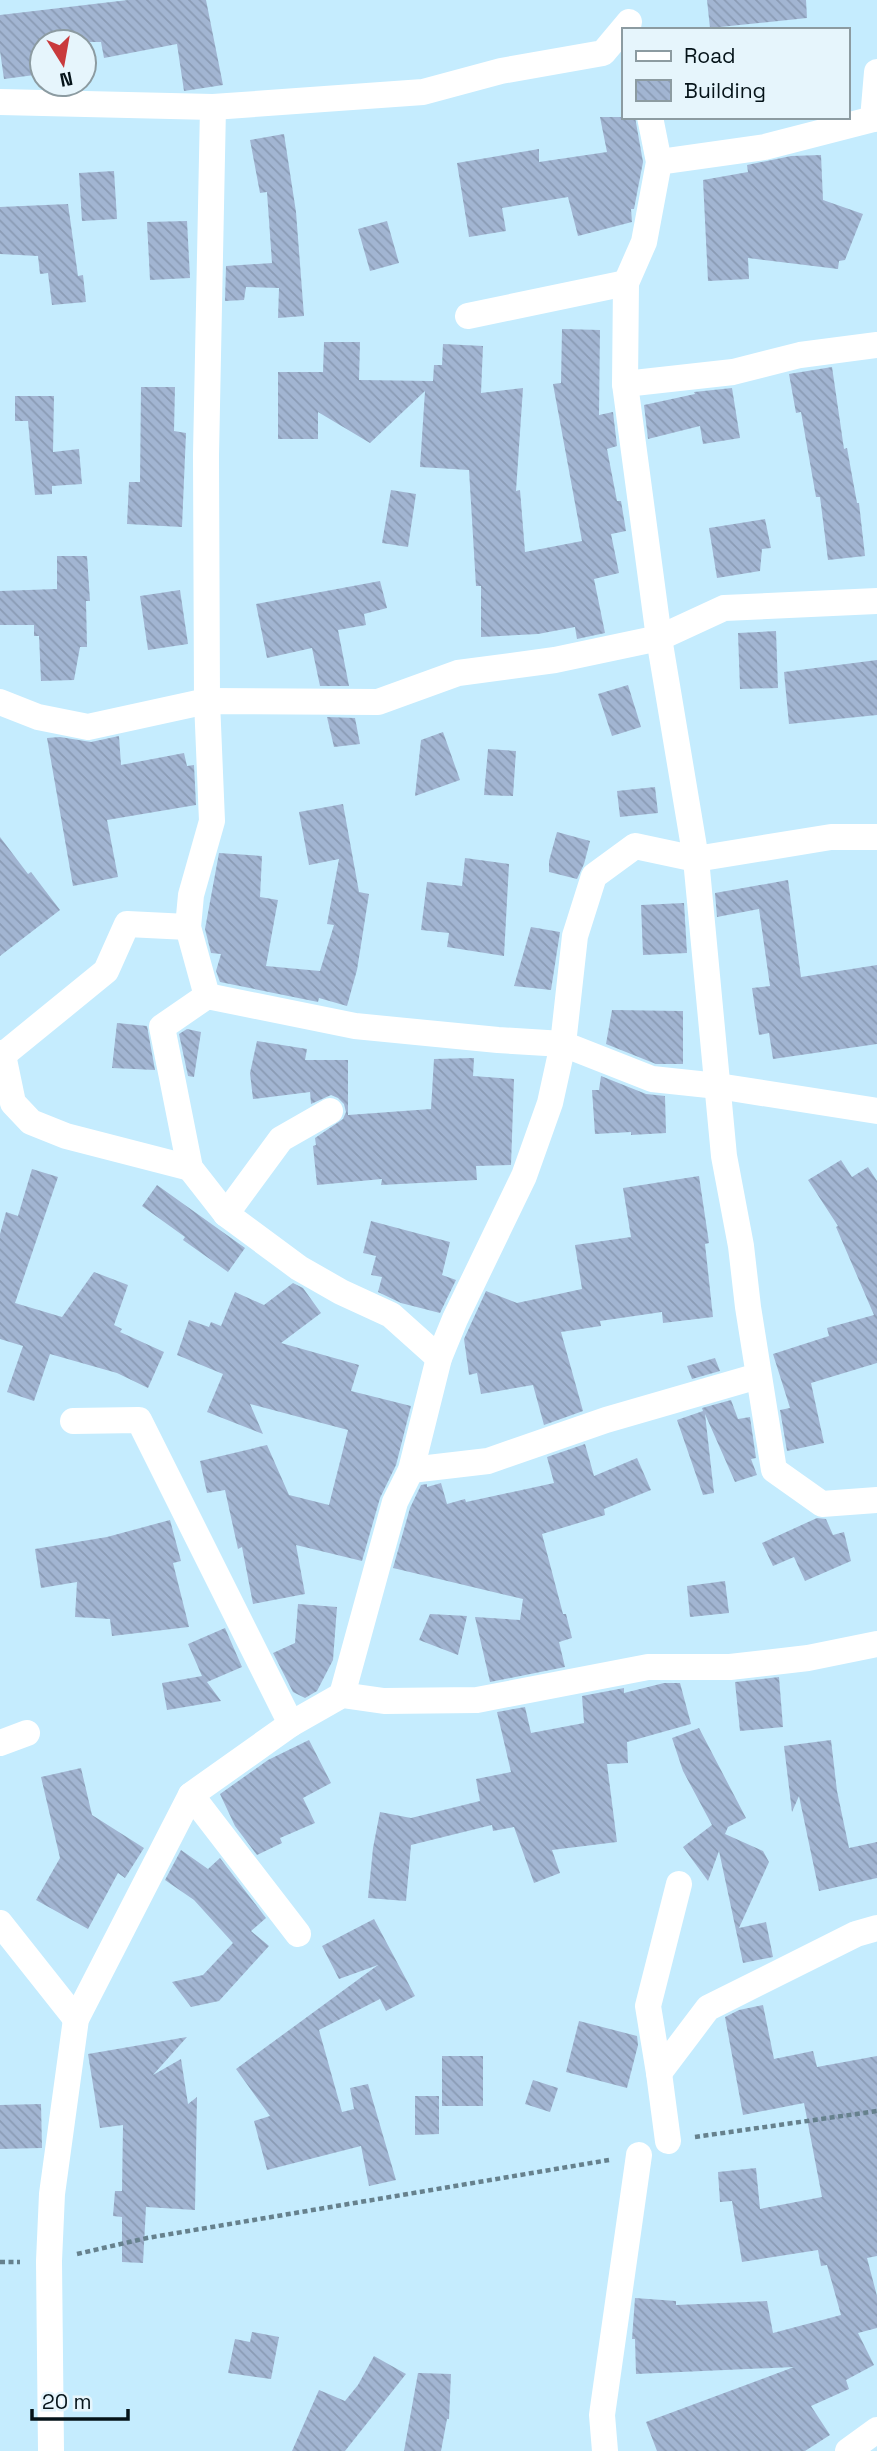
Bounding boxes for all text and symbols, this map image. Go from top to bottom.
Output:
north arrow [28,28,98,98]
legend [622,28,849,119]
text: Road [684,42,736,69]
text: N [58,66,75,93]
text: Building [684,77,766,104]
scale bar [32,2378,128,2422]
text: 20 m [42,2388,92,2415]

